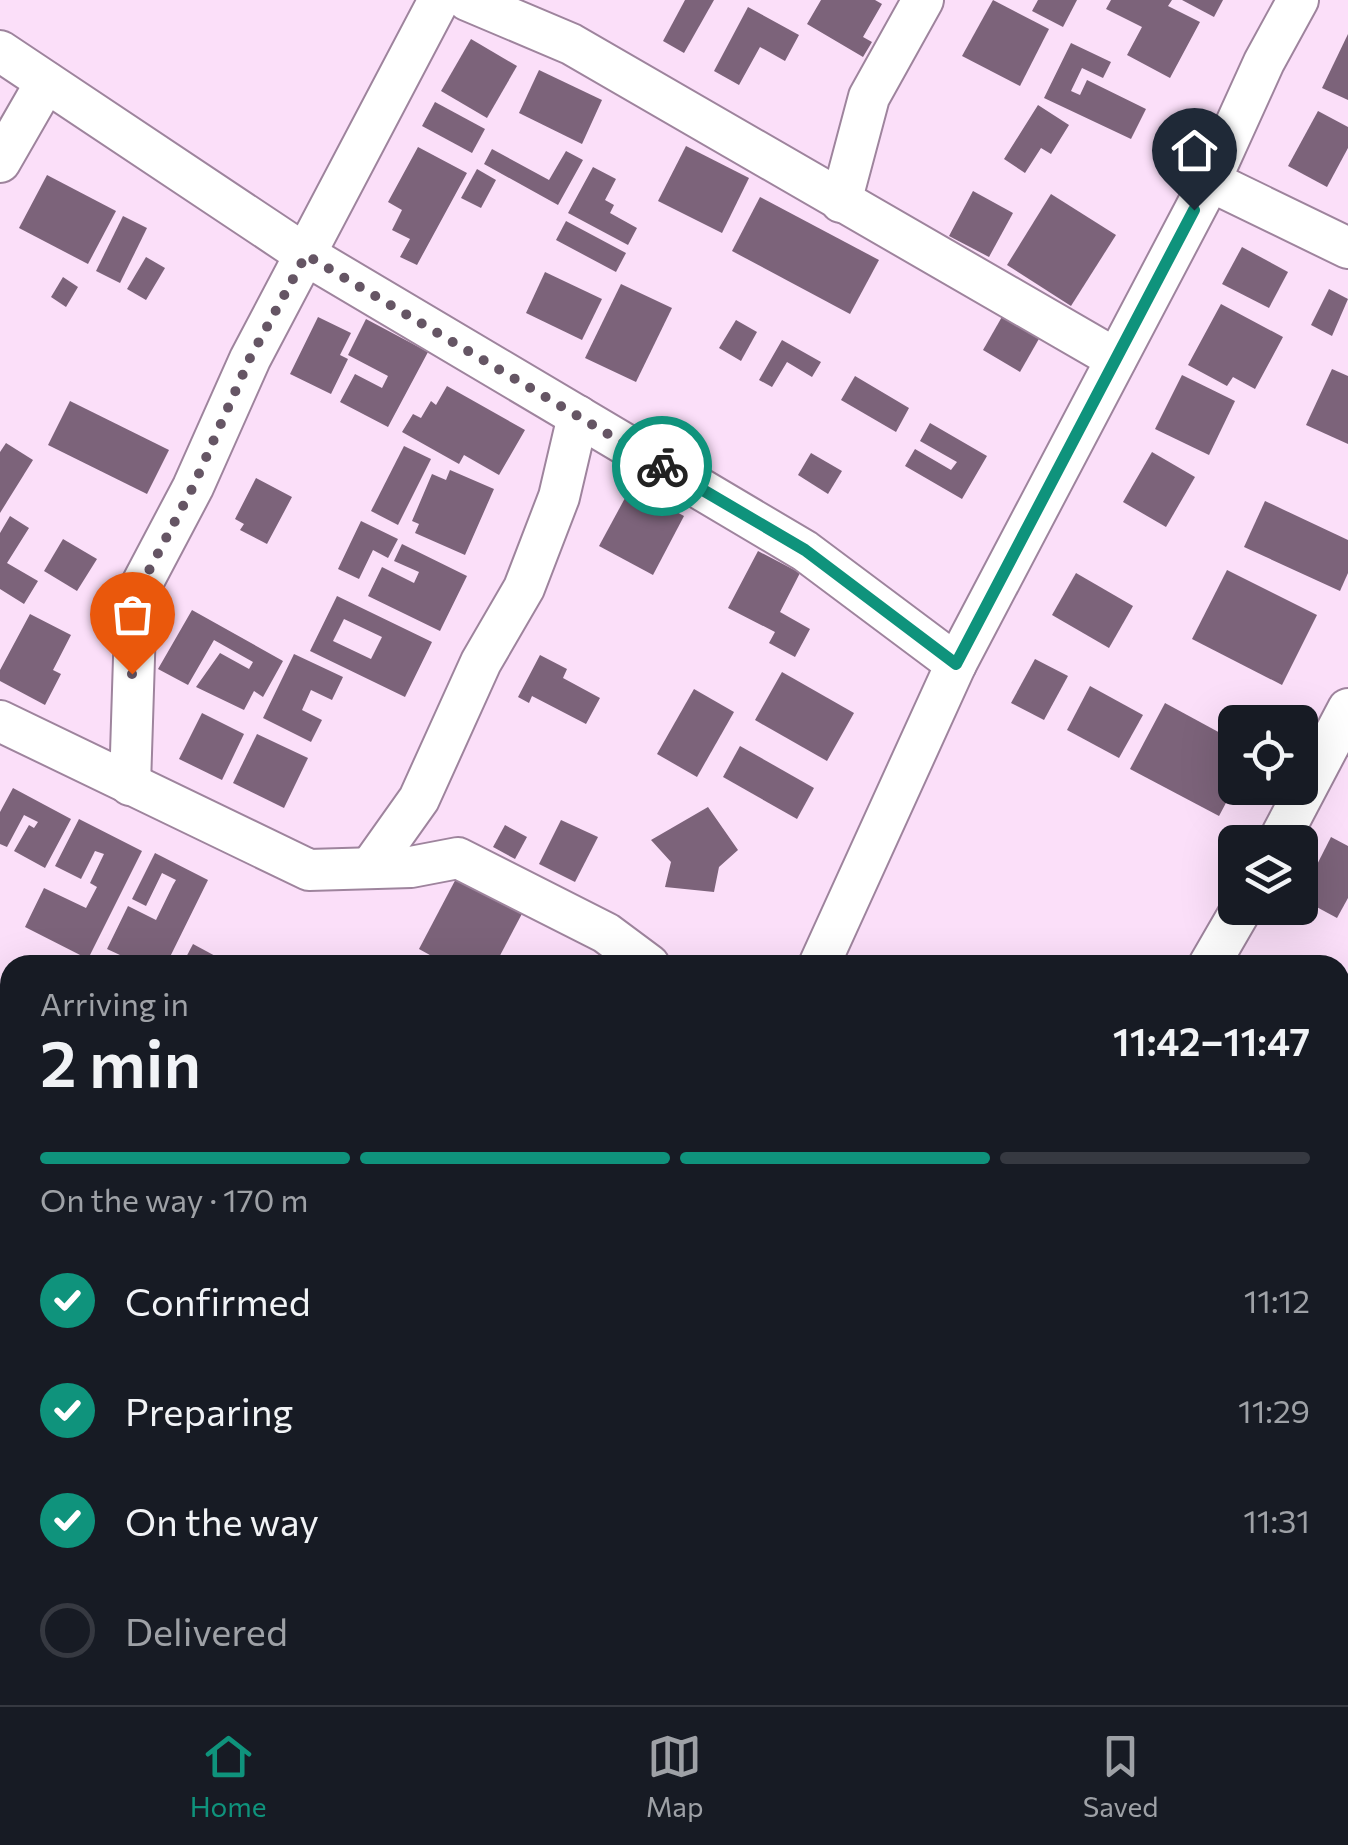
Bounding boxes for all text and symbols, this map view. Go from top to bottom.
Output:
pin [1152,108,1237,211]
icon: home [1167,123,1222,178]
courier [612,416,712,516]
icon: bike [635,439,690,494]
pin [90,572,175,675]
icon: bag [105,587,160,642]
map controls [1218,705,1318,925]
button: locate [1218,705,1318,805]
button: layers [1218,825,1318,925]
text: Arriving in [40,983,189,1023]
text: 11:42–11:47 [1113,1017,1310,1064]
text: 2 min [40,1021,201,1100]
text: On the way · 170 m [40,1179,309,1219]
icon: check [40,1273,95,1328]
text: Confirmed [125,1277,311,1324]
text: 11:12 [1244,1280,1310,1320]
icon: check [40,1383,95,1438]
text: Preparing [125,1387,293,1434]
text: 11:29 [1238,1390,1310,1430]
icon: check [40,1493,95,1548]
text: On the way [125,1497,319,1544]
text: 11:31 [1243,1500,1310,1540]
text: Delivered [125,1607,288,1654]
tab: Home [190,1729,267,1823]
tab: Map [646,1729,704,1823]
tab: Saved [1083,1729,1158,1823]

